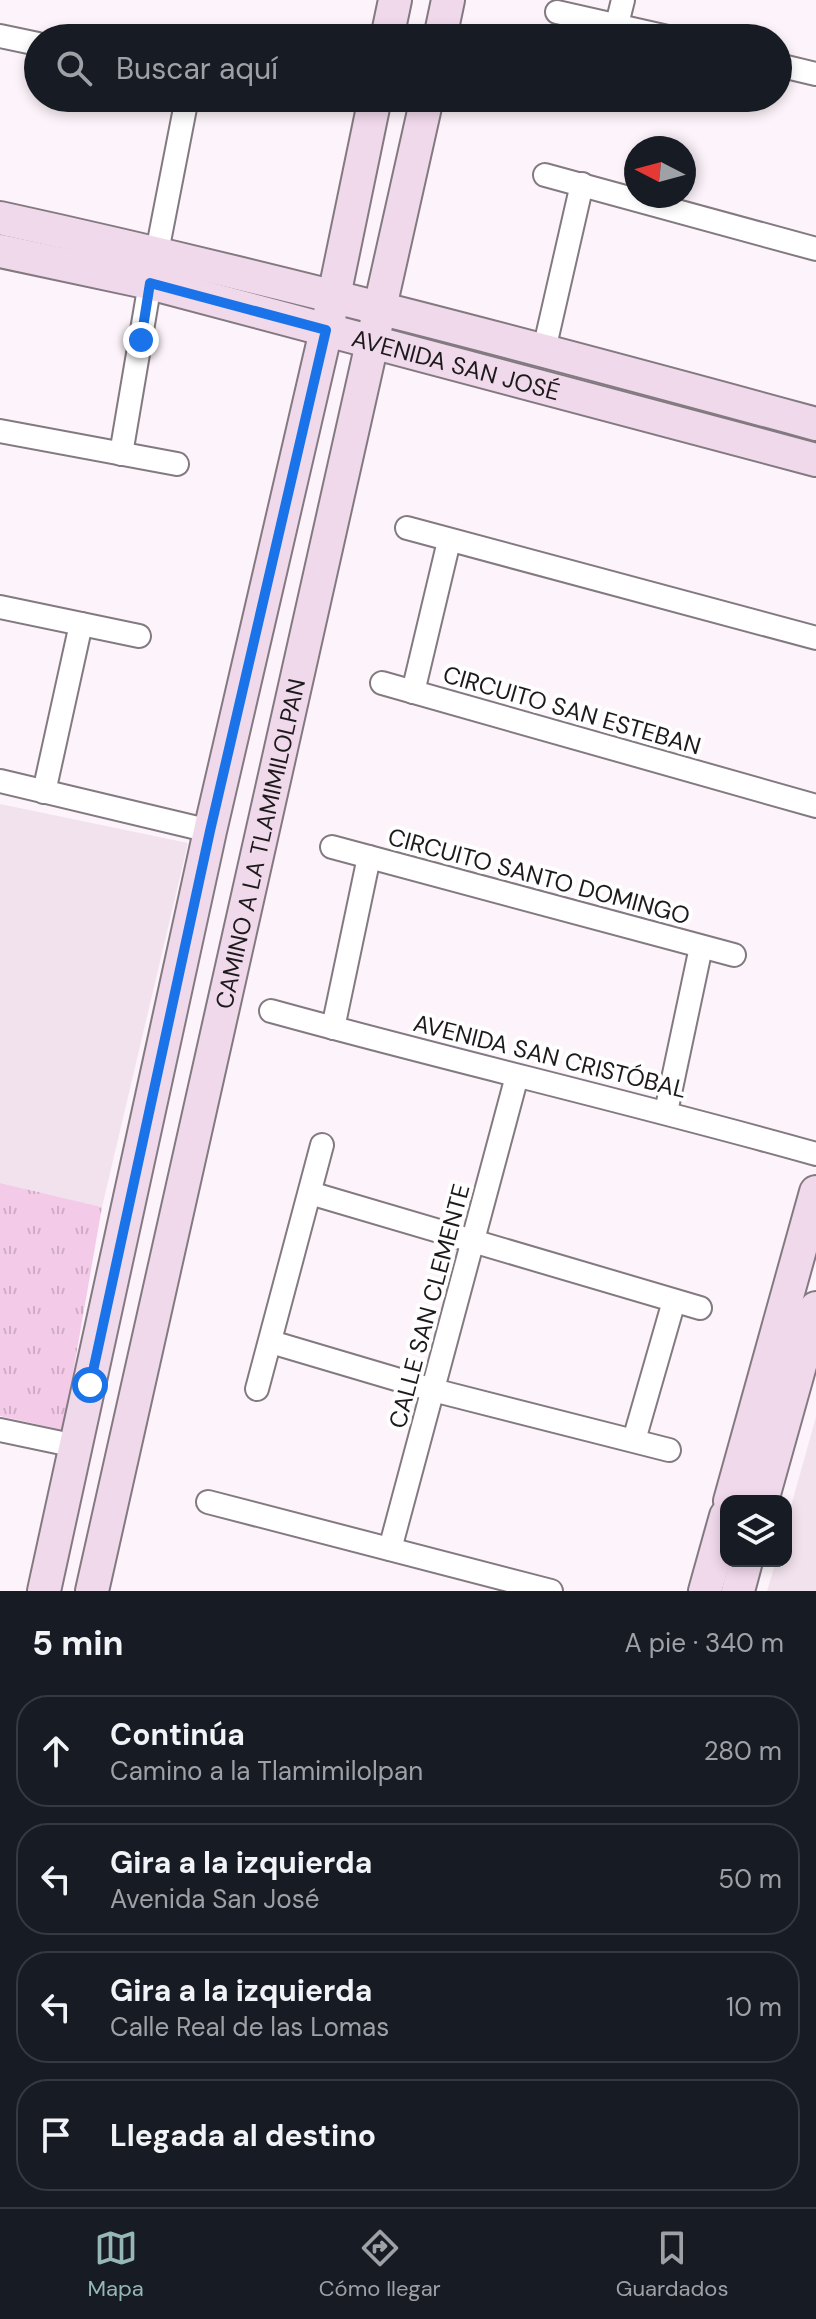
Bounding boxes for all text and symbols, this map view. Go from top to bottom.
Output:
search box [24,24,792,112]
icon: search [52,46,96,90]
text: Buscar aquí [116,49,278,88]
north arrow [624,136,696,208]
route end [123,322,159,358]
street label: AVENIDA SAN JOSÉ [349,322,563,407]
street label: CIRCUITO SAN ESTEBAN [439,658,705,762]
street label: CAMINO A LA TLAMIMILOLPAN [208,675,312,1012]
street label: CIRCUITO SANTO DOMINGO [385,821,693,931]
street label: AVENIDA SAN CRISTÓBAL [410,1007,690,1105]
street label: CALLE SAN CLEMENTE [381,1180,477,1432]
route start [72,1367,108,1403]
map controls [720,1495,792,1567]
button: layers [720,1495,792,1567]
text: 5 min [32,1621,123,1666]
text: A pie · 340 m [625,1626,784,1660]
text: Continúa [110,1715,245,1754]
icon: ahead [34,1729,78,1773]
text: 280 m [704,1734,782,1768]
text: Camino a la Tlamimilolpan [110,1754,423,1788]
text: Gira a la izquierda [110,1843,372,1882]
icon: left [34,1857,78,1901]
text: 50 m [718,1862,782,1896]
text: Avenida San José [110,1882,320,1916]
text: Gira a la izquierda [110,1971,372,2010]
icon: left [34,1985,78,2029]
text: 10 m [726,1990,782,2024]
text: Calle Real de las Lomas [110,2010,389,2044]
icon: arrive [34,2113,78,2157]
text: Llegada al destino [110,2116,376,2155]
tab: Mapa [88,2226,144,2303]
tab: Cómo llegar [319,2226,441,2303]
tab: Guardados [616,2226,728,2303]

